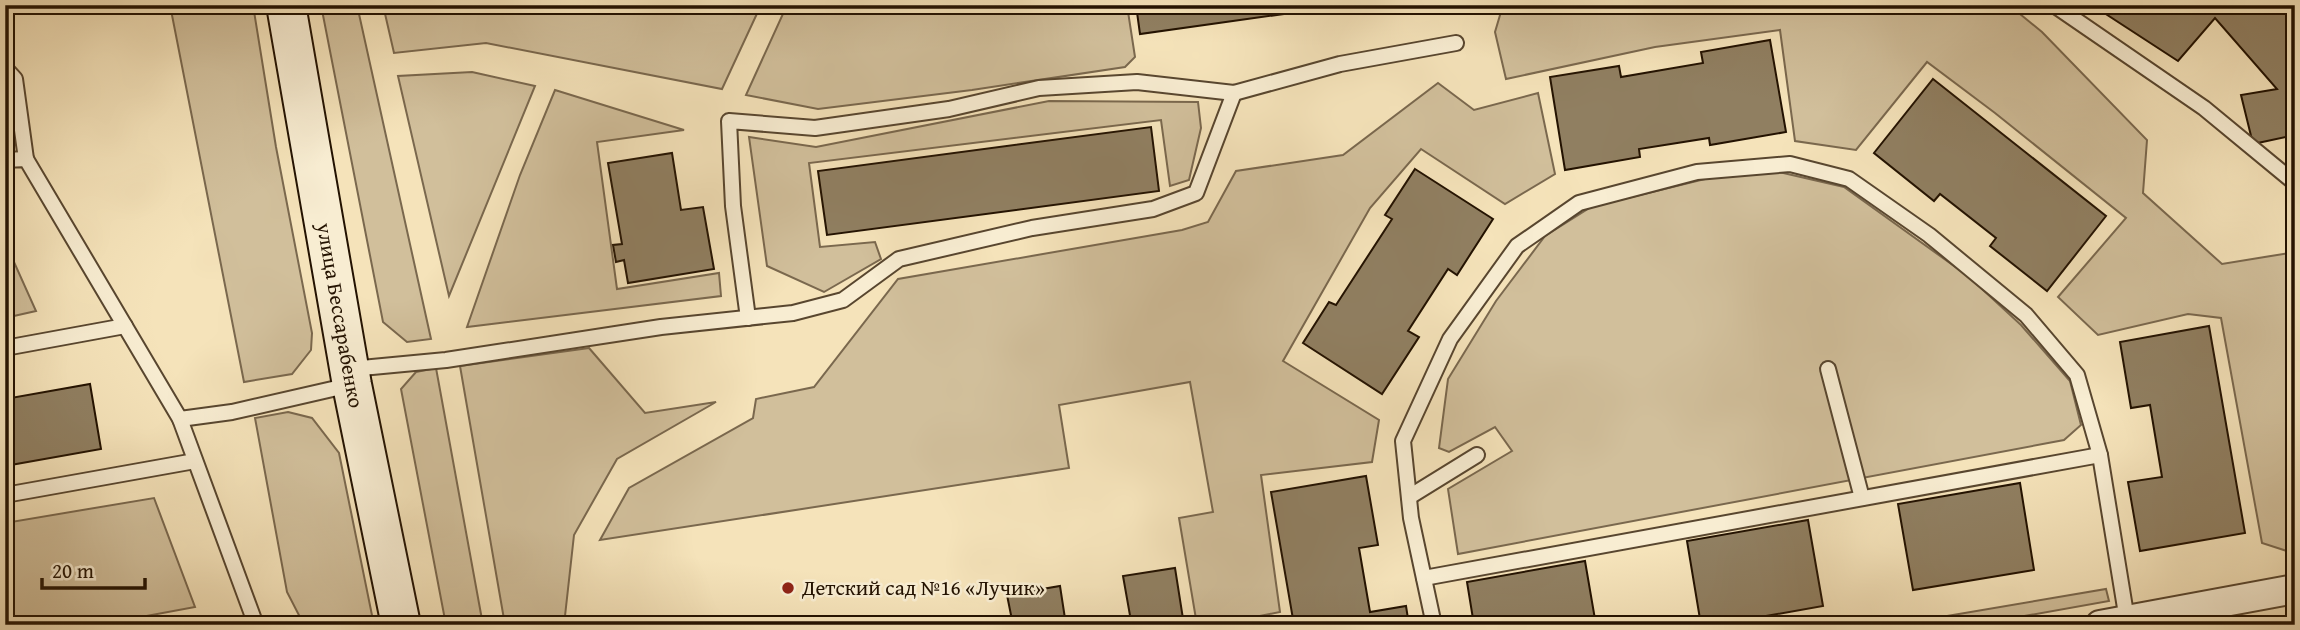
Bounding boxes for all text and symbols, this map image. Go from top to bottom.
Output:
street label: улица Бессарабенко [309,219,372,411]
scale bar [42,546,145,590]
text: 20 m [52,555,94,586]
place label: Детский сад №16 «Лучик» [801,572,1045,603]
marker: Детский сад №16 «Лучик» [780,580,796,596]

